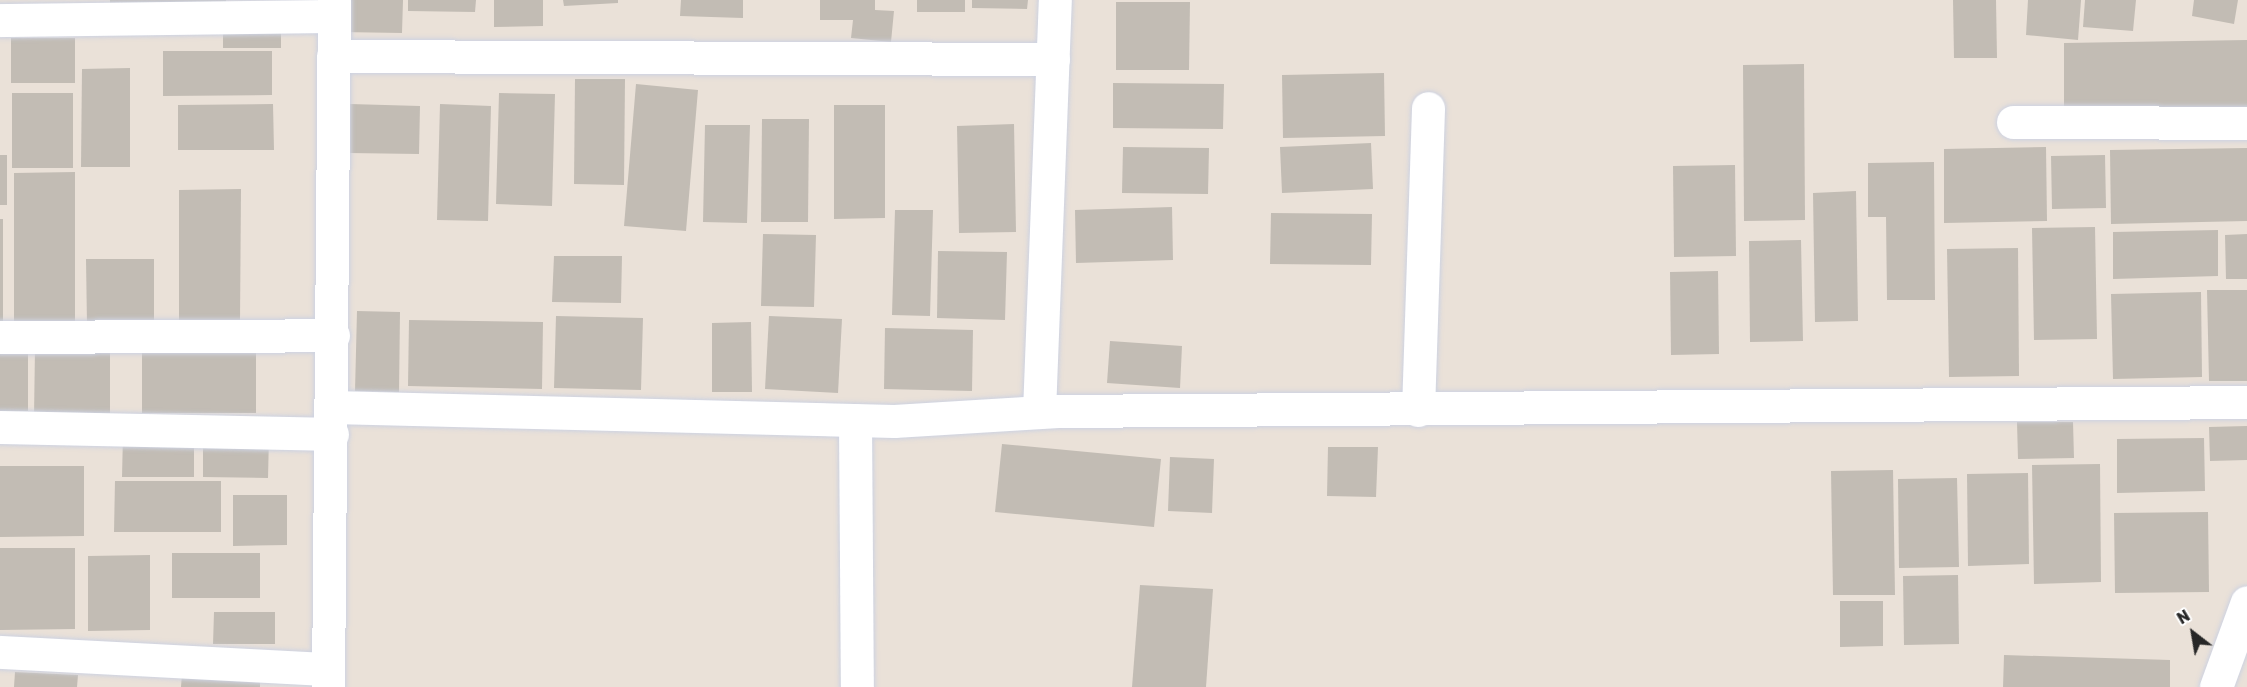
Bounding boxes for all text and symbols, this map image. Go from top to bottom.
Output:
north arrow [2163,603,2223,663]
text: N [2174,606,2193,628]

